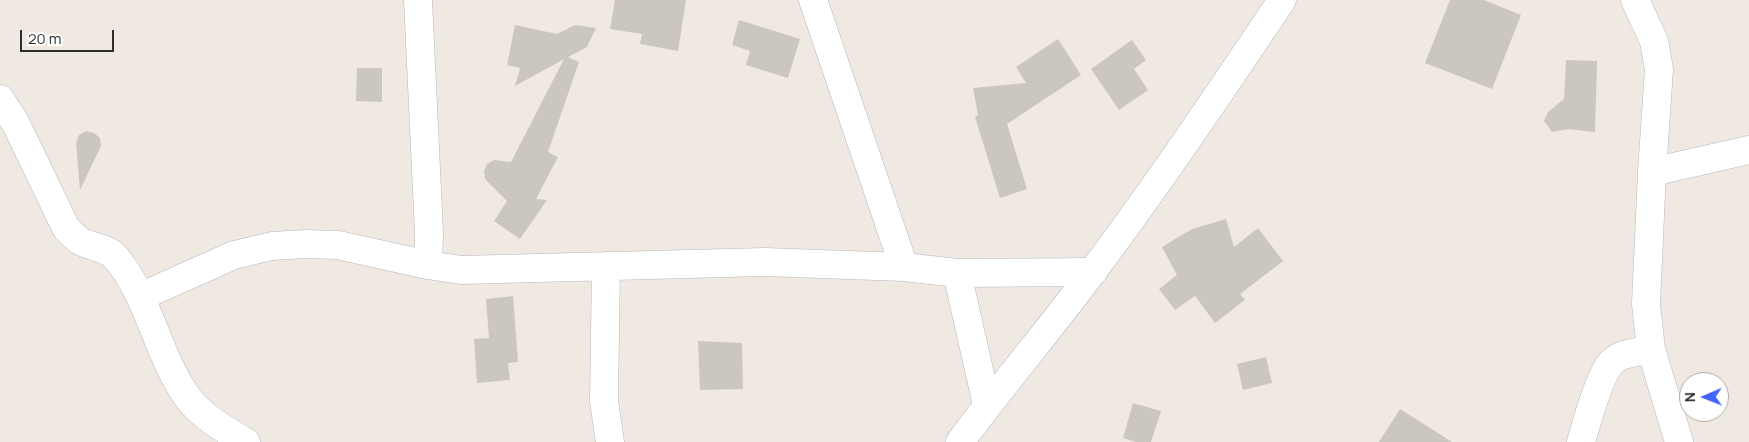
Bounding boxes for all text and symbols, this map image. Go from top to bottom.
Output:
scale bar [22,20,116,52]
text: 20 m [28,28,61,49]
north arrow [1679,372,1729,422]
text: N [1680,392,1699,402]

